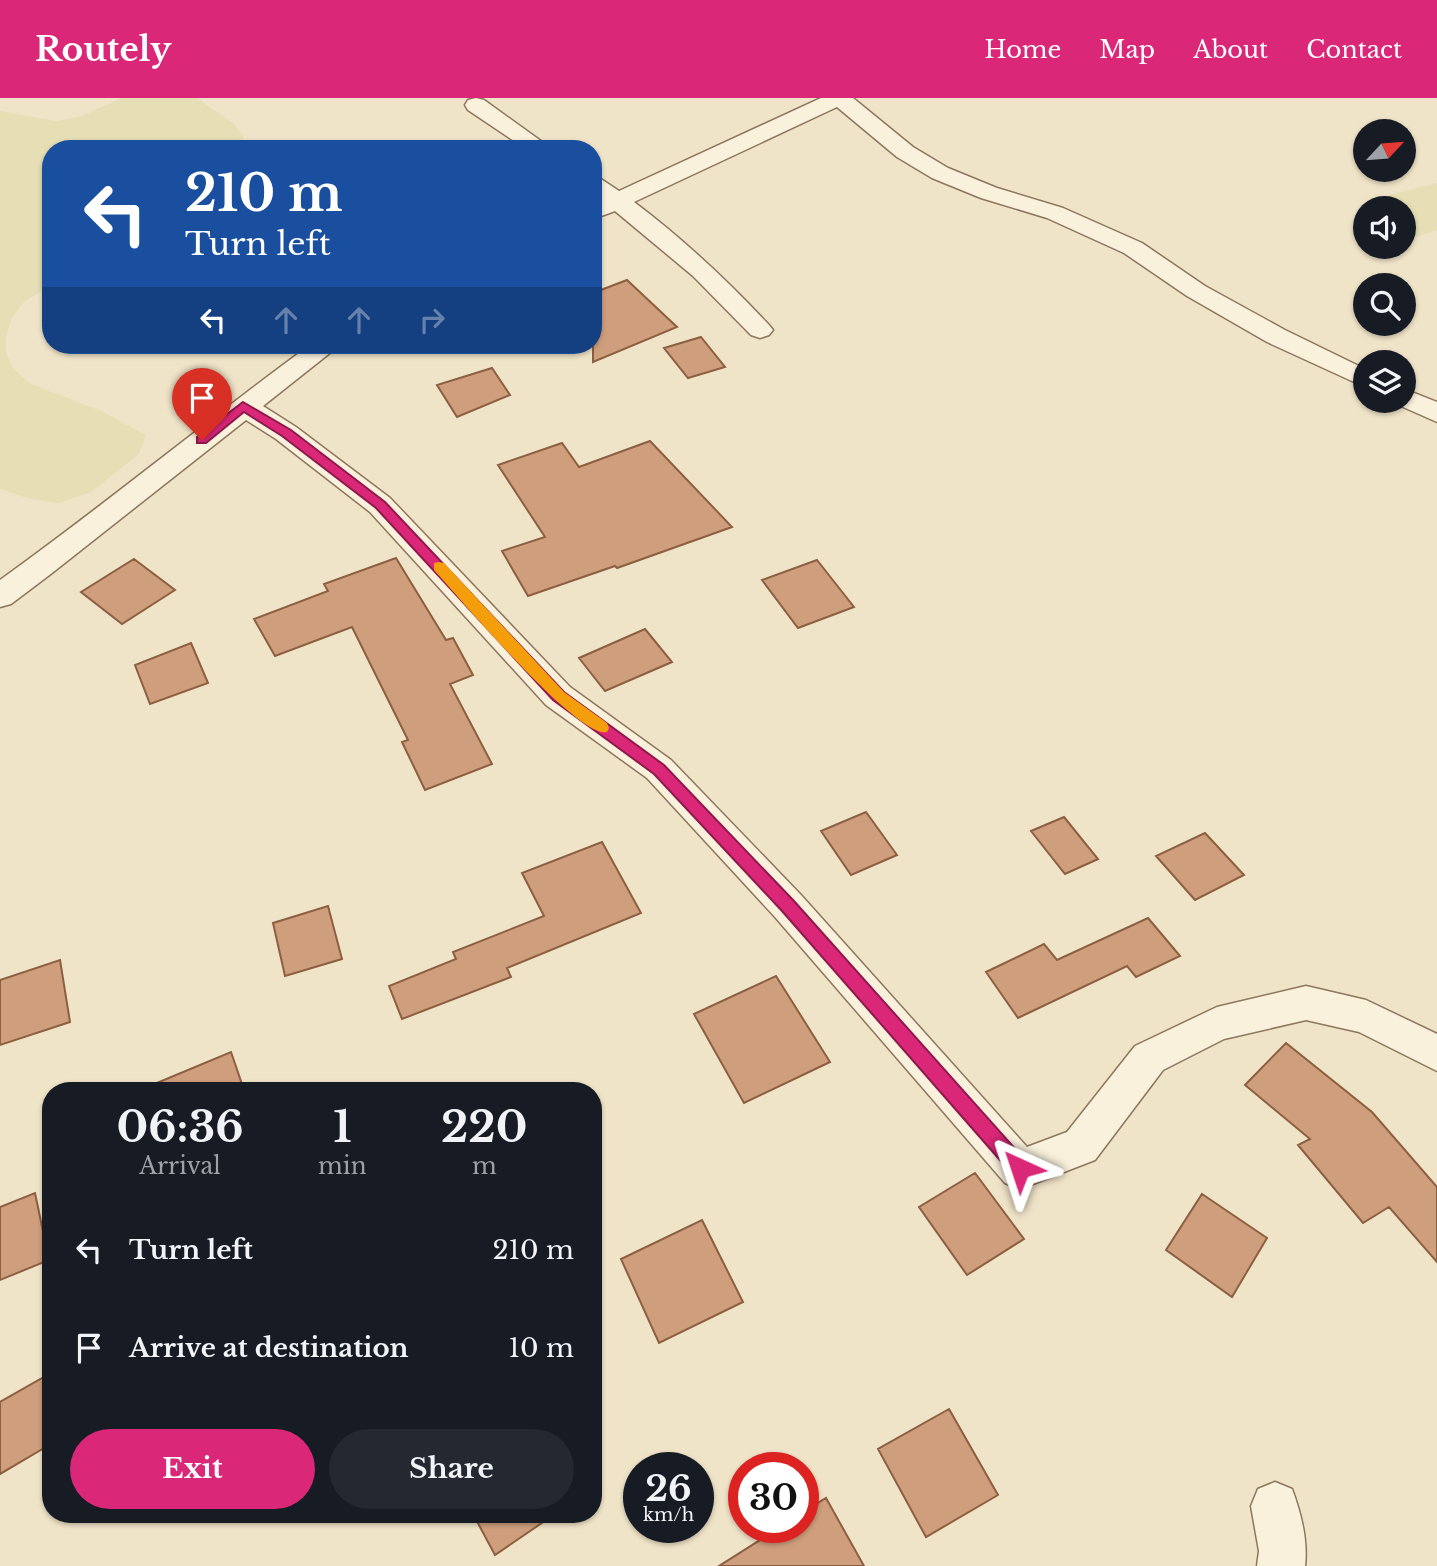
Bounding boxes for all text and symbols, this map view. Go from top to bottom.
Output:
text: Routely [35,29,171,70]
text: Home [985,35,1061,64]
text: Map [1099,35,1155,64]
text: About [1193,35,1268,64]
text: Contact [1306,35,1402,64]
north arrow [1353,119,1416,182]
map controls [1353,119,1416,413]
text: 210 m [185,163,343,224]
icon: left [70,168,161,259]
button: sound [1353,196,1416,259]
text: Turn left [185,224,331,264]
button: search [1353,273,1416,336]
icon: left [194,301,232,339]
icon: ahead [267,301,305,339]
icon: ahead [340,301,378,339]
icon: right [413,301,451,339]
button: layers [1353,350,1416,413]
pin [172,368,232,440]
icon: arrive [183,379,221,417]
text: 06:36 [117,1101,244,1153]
text: 1 [333,1101,351,1153]
text: 220 [441,1101,527,1153]
position arrow [983,1131,1057,1205]
text: Arrival [139,1152,221,1180]
text: min [318,1152,366,1180]
text: m [472,1152,497,1180]
icon: left [70,1231,108,1269]
text: Turn left [129,1234,253,1266]
text: 210 m [492,1234,574,1266]
icon: arrive [70,1329,108,1367]
text: Arrive at destination [129,1332,409,1364]
text: 10 m [508,1332,574,1364]
button: Exit [70,1429,315,1509]
button: Share [329,1429,574,1509]
speed limit sign: 30 [728,1452,819,1543]
text: 26 [645,1467,692,1510]
text: km/h [643,1504,694,1526]

